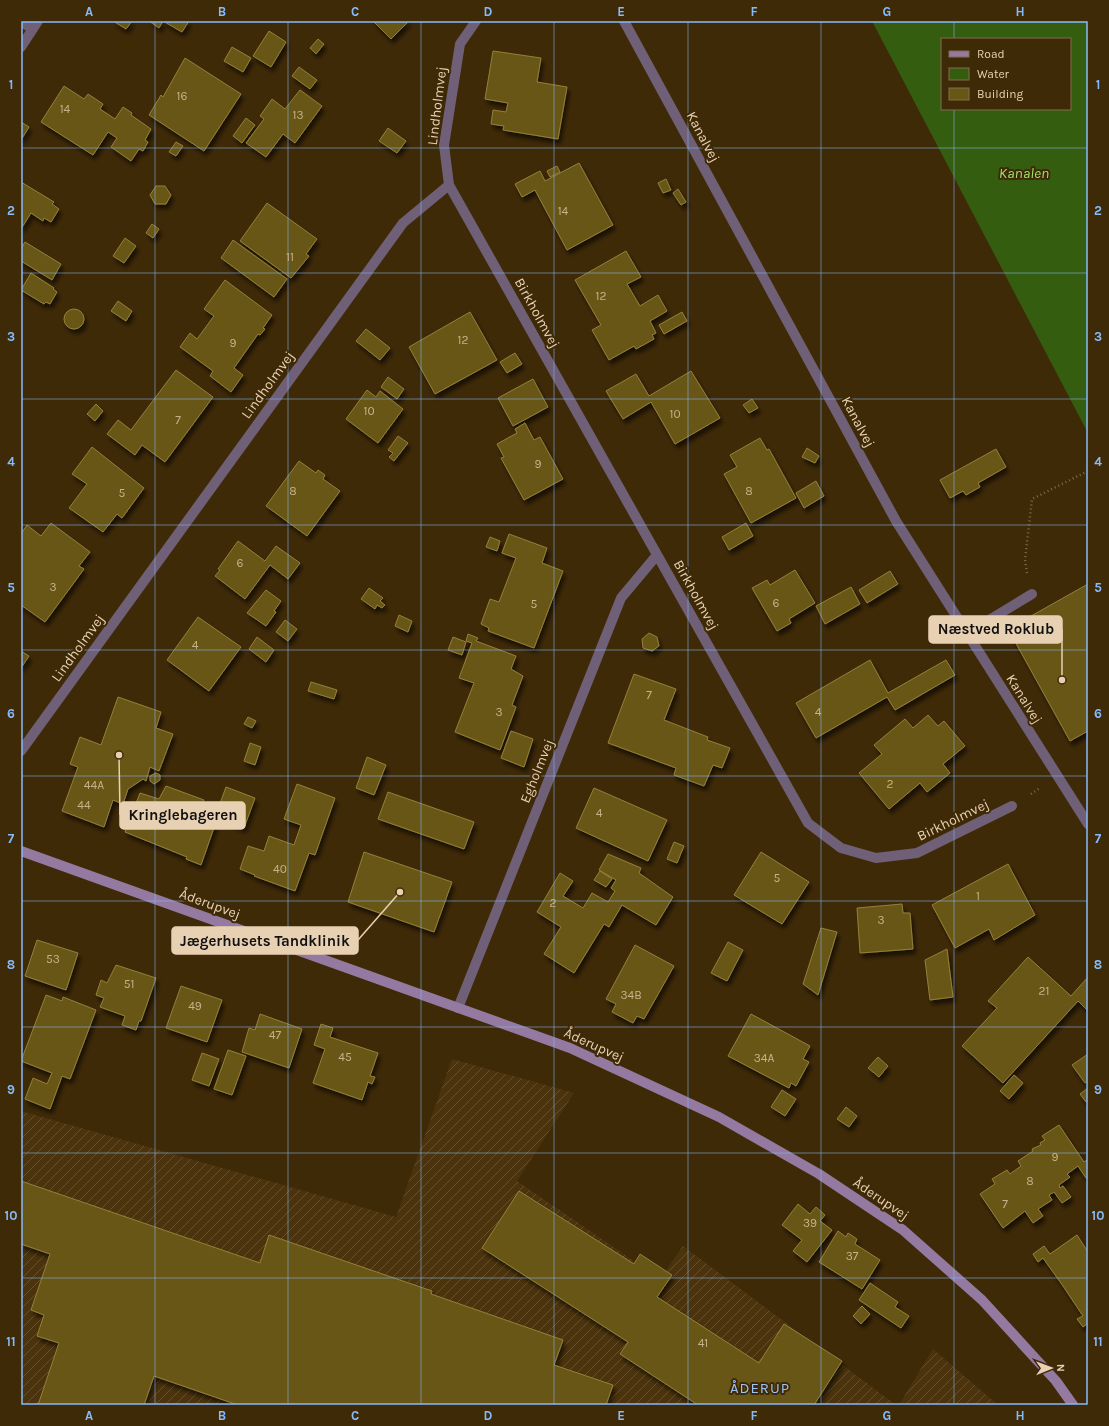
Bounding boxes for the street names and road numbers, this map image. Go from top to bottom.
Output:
street label: Lindholmvej [424,66,450,146]
street label: Kanalvej [683,109,723,165]
street label: Birkholmvej [511,275,563,351]
street label: Lindholmvej [238,348,298,422]
street label: Kanalvej [838,394,878,450]
street label: Birkholmvej [670,557,722,633]
street label: Lindholmvej [48,611,108,685]
street label: Kanalvej [1002,671,1046,727]
street label: Egholmvej [516,737,558,805]
street label: Birkholmvej [914,795,992,845]
street label: Åderupvej [177,885,243,923]
street label: Åderupvej [561,1024,627,1066]
street label: Åderupvej [850,1174,912,1224]

